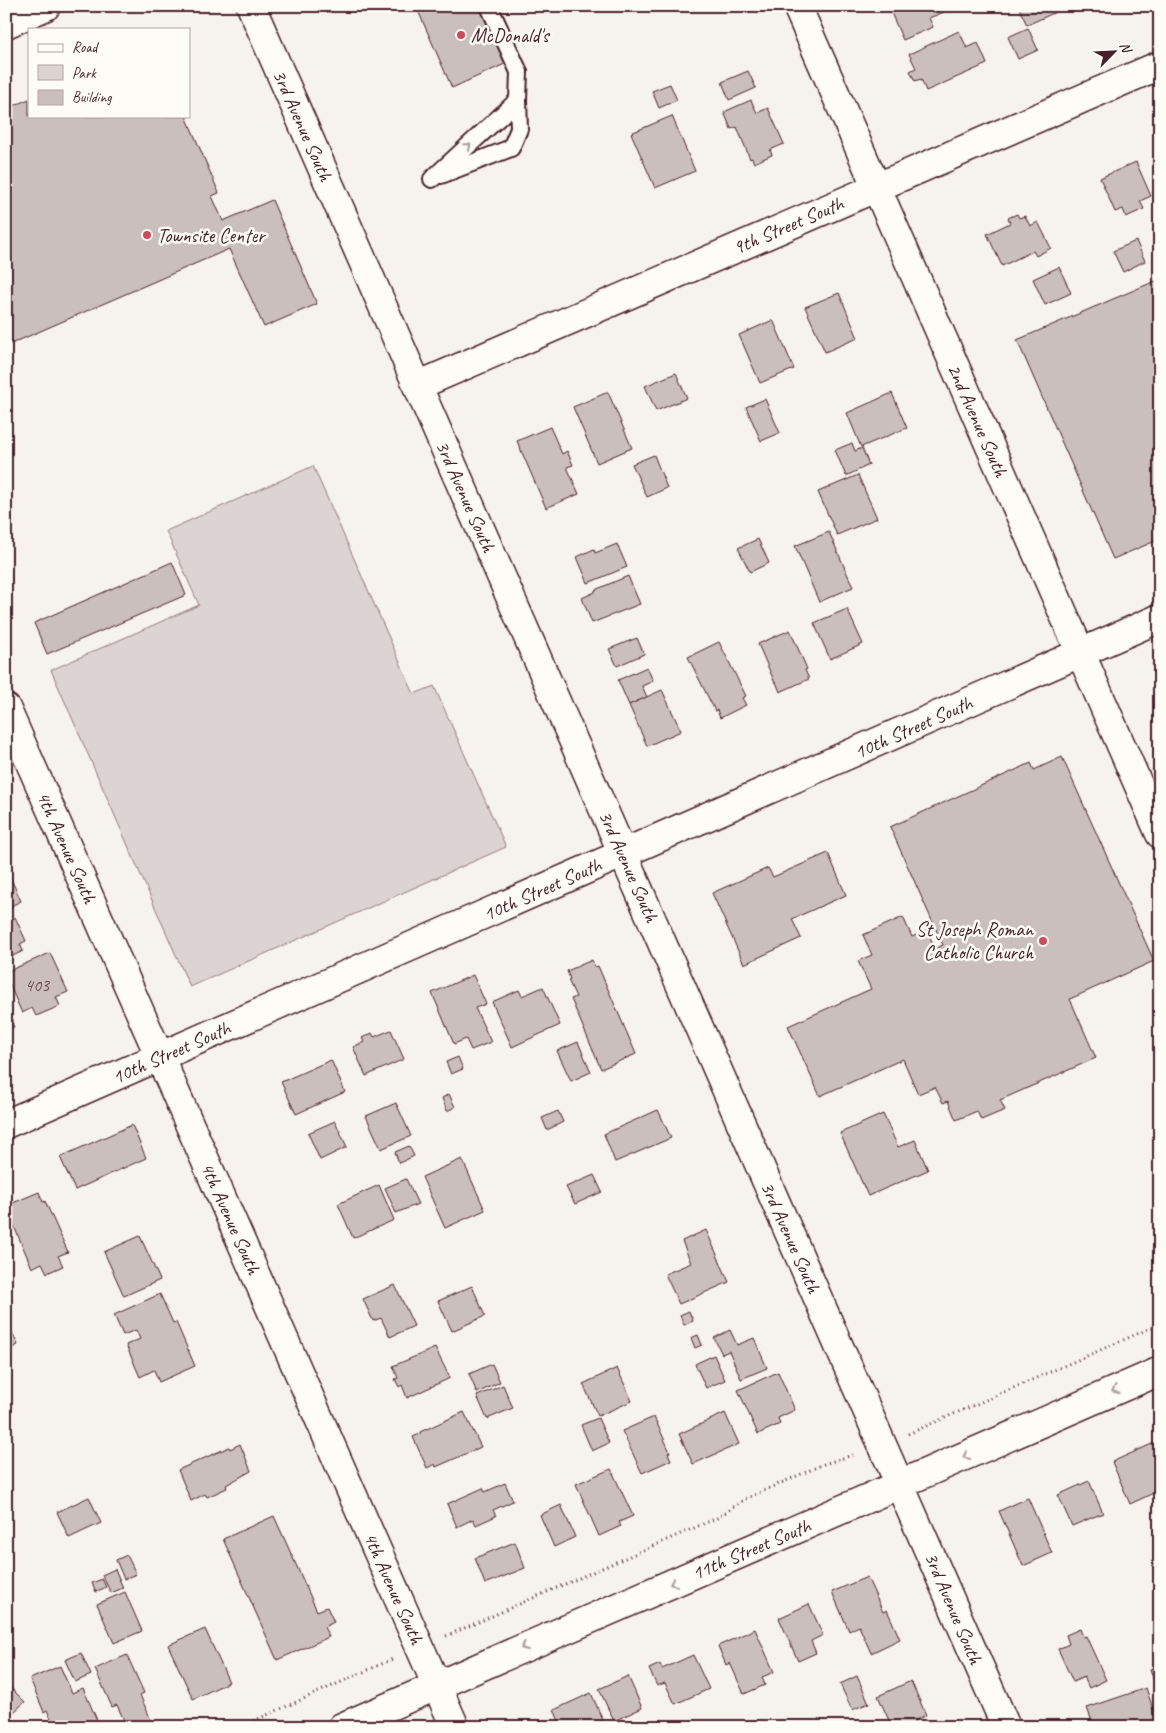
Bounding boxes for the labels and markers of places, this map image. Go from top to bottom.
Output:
place label: McDonald's [471,23,551,48]
marker: McDonald's [455,29,467,41]
place label: Townsite Center [157,223,266,248]
marker: Townsite Center [141,229,153,241]
place label: St Joseph Roman Catholic Church [916,917,1034,965]
marker: St Joseph Roman Catholic Church [1037,935,1049,947]

